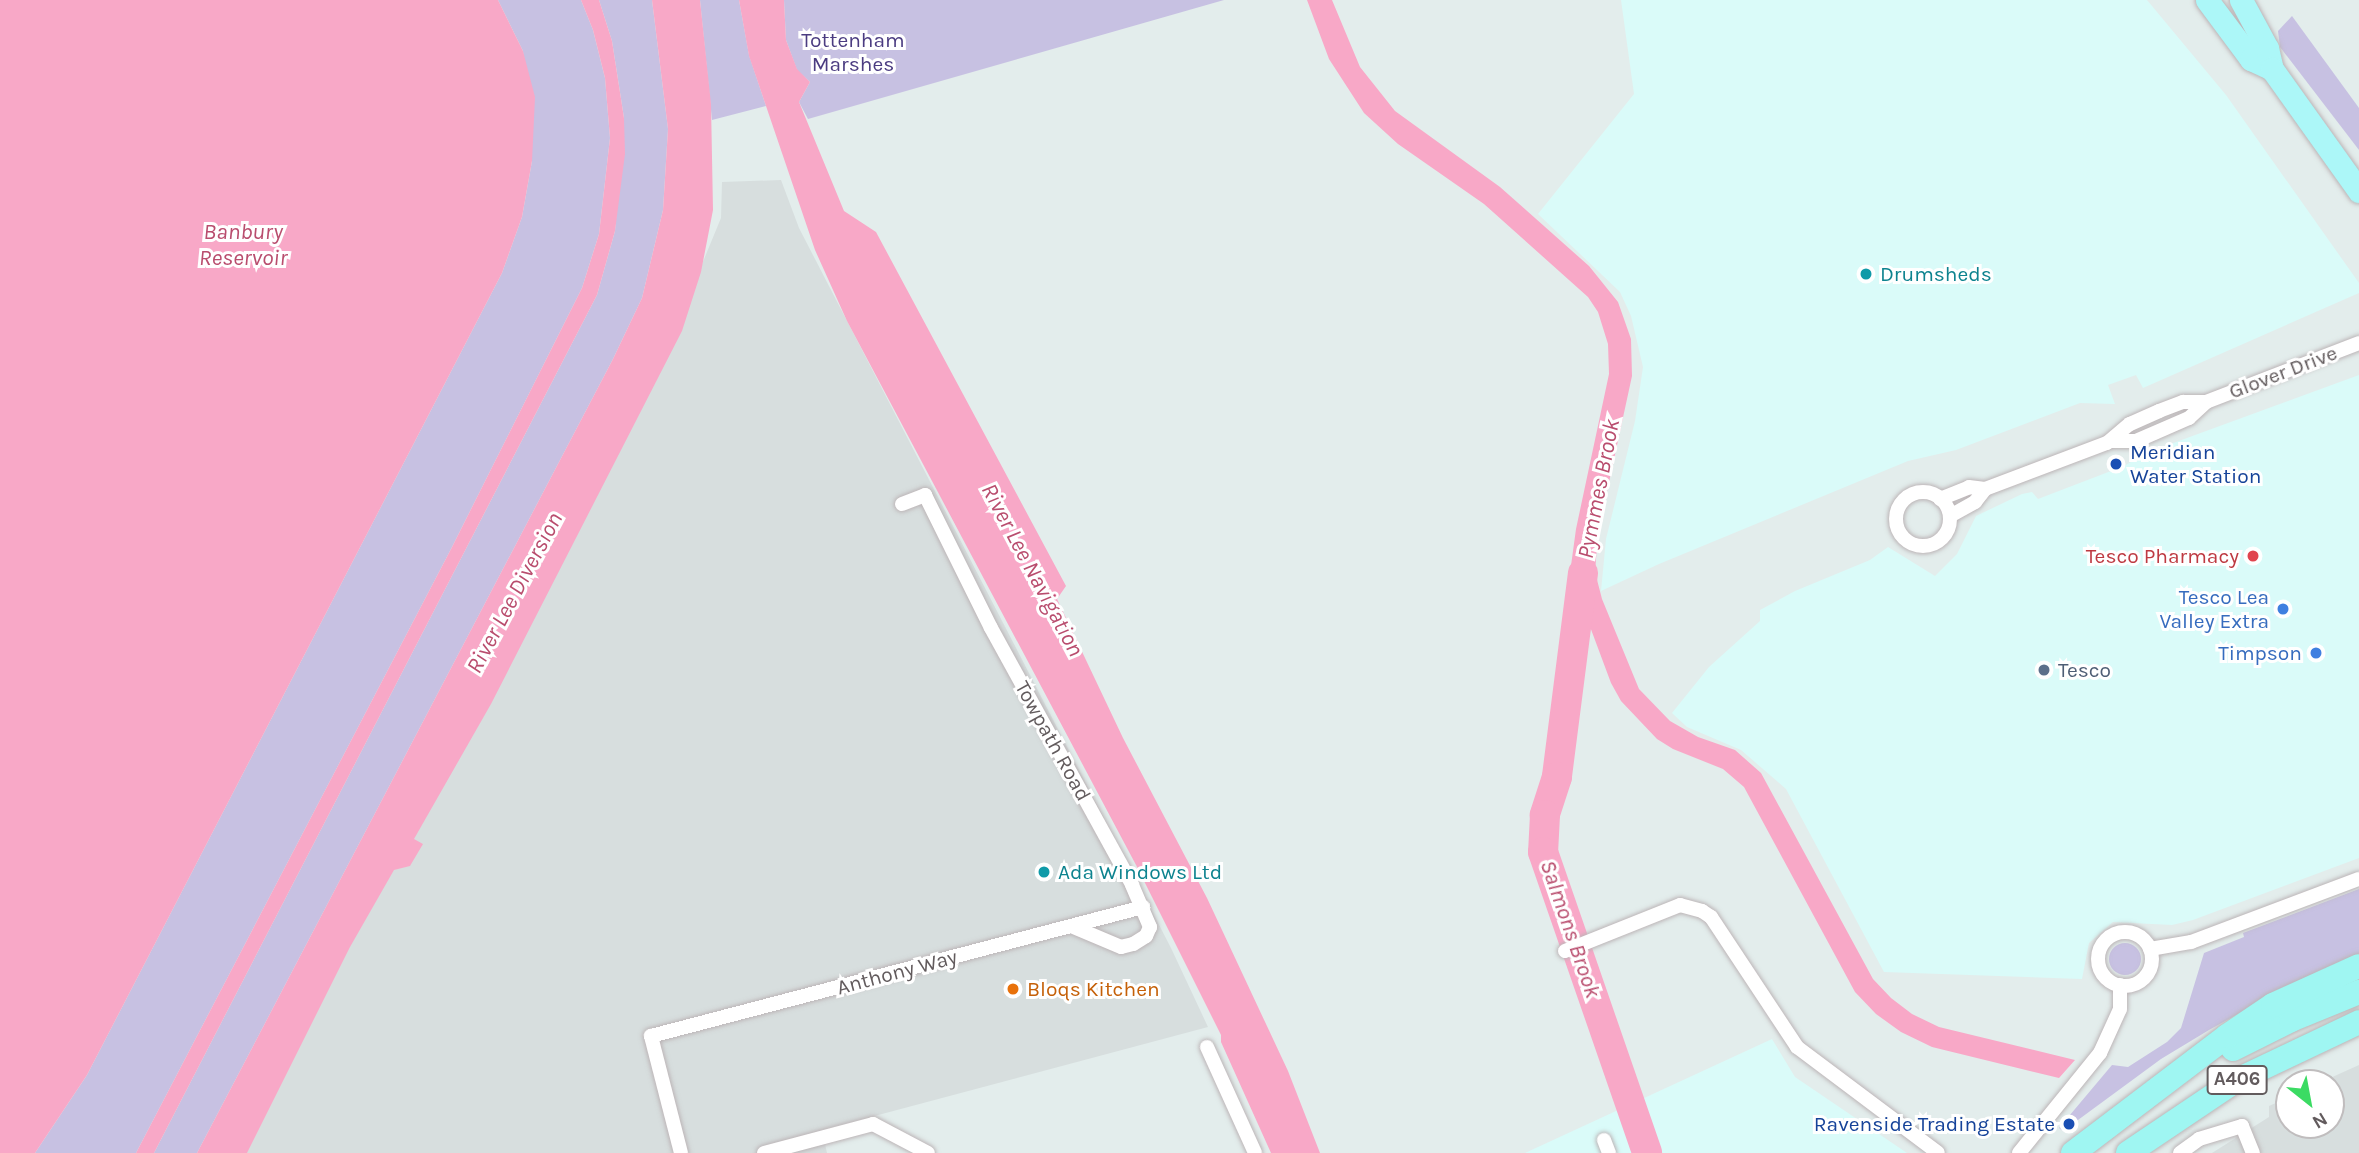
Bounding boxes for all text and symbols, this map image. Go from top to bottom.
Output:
park label: Tottenham Marshes [801,27,905,77]
water label: Banbury Reservoir [199,218,287,272]
place label: Drumsheds [1880,261,1992,287]
marker: Drumsheds [1858,266,1874,282]
street label: Glover Drive [2225,340,2341,404]
water label: Pymmes Brook [1572,417,1626,561]
place label: Meridian Water Station [2130,439,2261,489]
marker: Meridian Water Station [2108,456,2124,472]
water label: River Lee Navigation [975,479,1089,661]
water label: River Lee Diversion [461,508,569,678]
place label: Tesco Pharmacy [2086,543,2239,569]
marker: Tesco Pharmacy [2245,548,2261,564]
place label: Tesco Lea Valley Extra [2159,584,2269,634]
marker: Tesco Lea Valley Extra [2275,601,2291,617]
place label: Timpson [2218,640,2302,666]
marker: Timpson [2308,645,2324,661]
place label: Tesco [2058,657,2111,683]
marker: Tesco [2036,662,2052,678]
street label: Towpath Road [1010,677,1096,805]
water label: Salmons Brook [1534,856,1606,1002]
place label: Ada Windows Ltd [1058,859,1222,885]
marker: Ada Windows Ltd [1036,864,1052,880]
street label: Anthony Way [834,944,960,1000]
place label: Bloqs Kitchen [1027,976,1160,1002]
marker: Bloqs Kitchen [1005,981,1021,997]
road number: A406 [2206,1064,2268,1096]
north arrow [2275,1069,2345,1139]
text: N [2308,1107,2331,1133]
place label: Ravenside Trading Estate [1814,1111,2055,1137]
marker: Ravenside Trading Estate [2061,1116,2077,1132]

